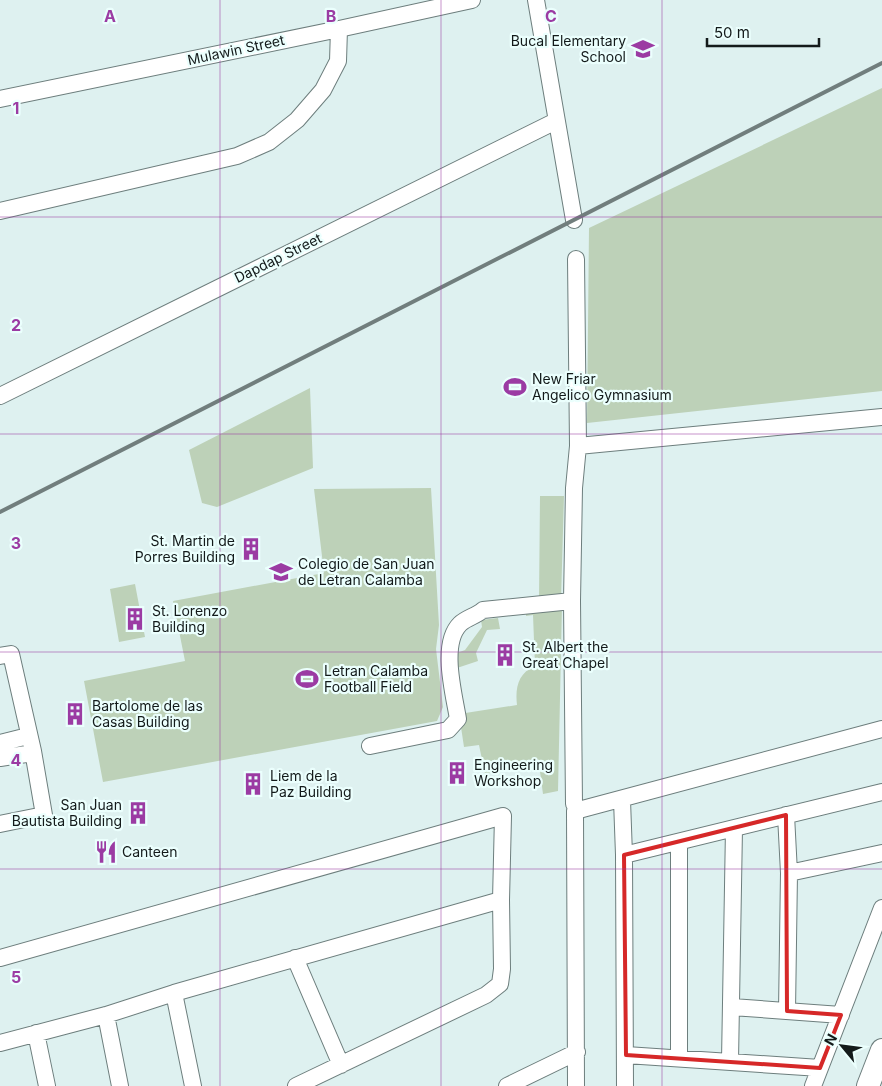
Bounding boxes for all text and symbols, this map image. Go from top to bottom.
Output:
text: A [104,6,116,26]
text: B [326,6,336,26]
text: C [545,6,557,26]
scale bar [707,15,820,47]
text: 50 m [714,23,750,42]
street label: Mulawin Street [186,31,286,68]
place label: Bucal Elementary School [511,32,626,65]
school or university icon: Bucal Elementary School [630,36,656,62]
text: 1 [13,98,19,118]
street label: Dapdap Street [231,229,325,286]
text: 2 [11,315,21,335]
place label: New Friar Angelico Gymnasium [532,370,672,403]
sports icon: New Friar Angelico Gymnasium [502,374,528,400]
place label: St. Martin de Porres Building [135,532,235,565]
text: 3 [11,533,21,553]
building icon: St. Martin de Porres Building [238,536,264,562]
place label: Colegio de San Juan de Letran Calamba [298,555,435,588]
school or university icon: Colegio de San Juan de Letran Calamba [268,559,294,585]
place label: St. Lorenzo Building [152,602,227,635]
building icon: St. Lorenzo Building [122,606,148,632]
place label: St. Albert the Great Chapel [522,638,609,671]
building icon: St. Albert the Great Chapel [492,642,518,668]
place label: Letran Calamba Football Field [324,662,428,695]
sports icon: Letran Calamba Football Field [294,666,320,692]
place label: Bartolome de las Casas Building [92,697,203,730]
building icon: Bartolome de las Casas Building [62,701,88,727]
text: 4 [11,750,22,770]
place label: Engineering Workshop [474,756,553,789]
building icon: Engineering Workshop [444,760,470,786]
place label: Liem de la Paz Building [270,767,352,800]
building icon: Liem de la Paz Building [240,771,266,797]
place label: San Juan Bautista Building [12,796,122,829]
building icon: San Juan Bautista Building [125,800,151,826]
restaurant icon: Canteen [93,839,119,865]
place label: Canteen [122,843,177,860]
text: 5 [11,967,21,987]
north arrow [817,1021,867,1071]
text: N [820,1031,840,1048]

